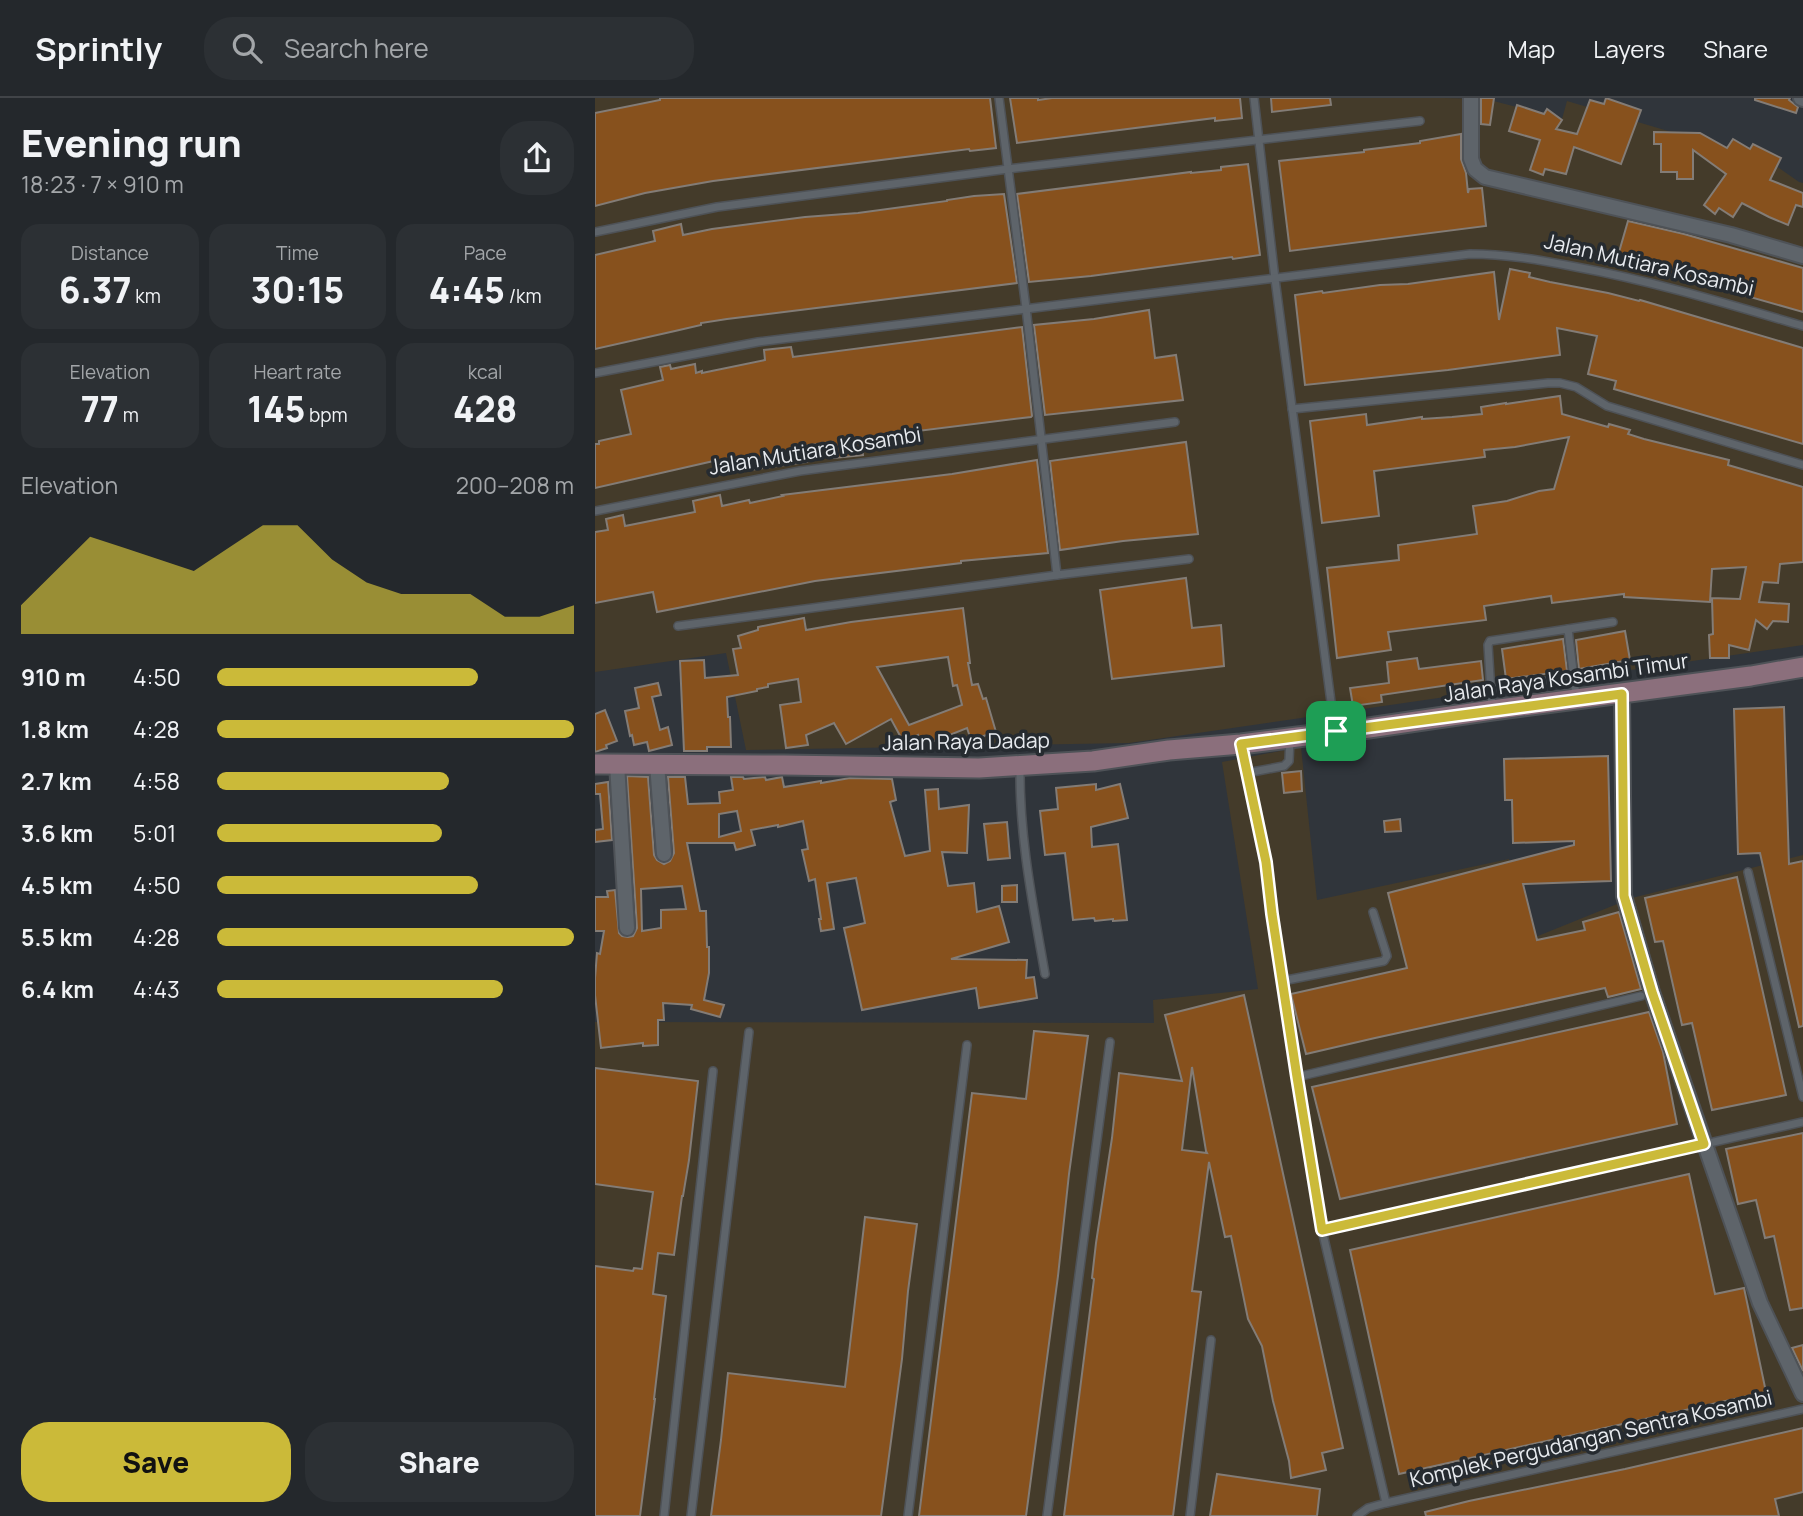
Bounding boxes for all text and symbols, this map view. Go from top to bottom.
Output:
search box [204,17,694,80]
text: Sprintly [35,26,162,71]
icon: search [228,29,266,67]
text: Search here [284,30,429,66]
text: Map [1508,32,1555,65]
text: Layers [1593,32,1665,65]
text: Share [1703,32,1768,65]
text: Evening run [21,116,242,168]
button: share [500,121,574,195]
text: 18:23 · 7 × 910 m [21,168,184,200]
street label: Jalan Mutiara Kosambi [1542,226,1757,302]
text: Distance [71,240,149,266]
text: Time [276,240,319,266]
text: Pace [464,240,507,266]
text: 6.37 [59,266,132,314]
text: 30:15 [251,266,344,314]
text: 4:45 [429,266,505,314]
text: km [132,283,161,309]
text: /km [505,283,542,309]
text: Elevation [70,359,150,385]
text: Heart rate [253,359,342,385]
text: kcal [468,359,503,385]
text: 77 [81,385,119,433]
text: 145 [247,385,305,433]
text: 428 [453,385,517,433]
text: m [119,402,139,428]
text: bpm [305,402,348,428]
street label: Jalan Mutiara Kosambi [707,419,923,481]
text: Elevation [21,469,118,501]
text: 200–208 m [456,469,574,501]
street label: Jalan Raya Kosambi Timur [1442,646,1690,708]
text: 910 m [21,661,86,693]
text: 4:50 [133,661,181,693]
pin [1306,701,1366,761]
icon: arrive [1317,712,1355,750]
text: 1.8 km [21,713,89,745]
text: 4:28 [133,713,180,745]
street label: Jalan Raya Dadap [882,726,1050,756]
text: 2.7 km [21,765,92,797]
text: 4:58 [133,765,180,797]
text: 3.6 km [21,817,93,849]
text: 5:01 [133,817,176,849]
text: 4.5 km [21,869,93,901]
text: 4:50 [133,869,181,901]
text: 5.5 km [21,921,93,953]
text: 4:28 [133,921,180,953]
text: 6.4 km [21,973,94,1005]
text: 4:43 [133,973,180,1005]
street label: Komplek Pergudangan Sentra Kosambi [1407,1383,1775,1493]
button: Save [21,1422,291,1502]
button: Share [305,1422,574,1502]

